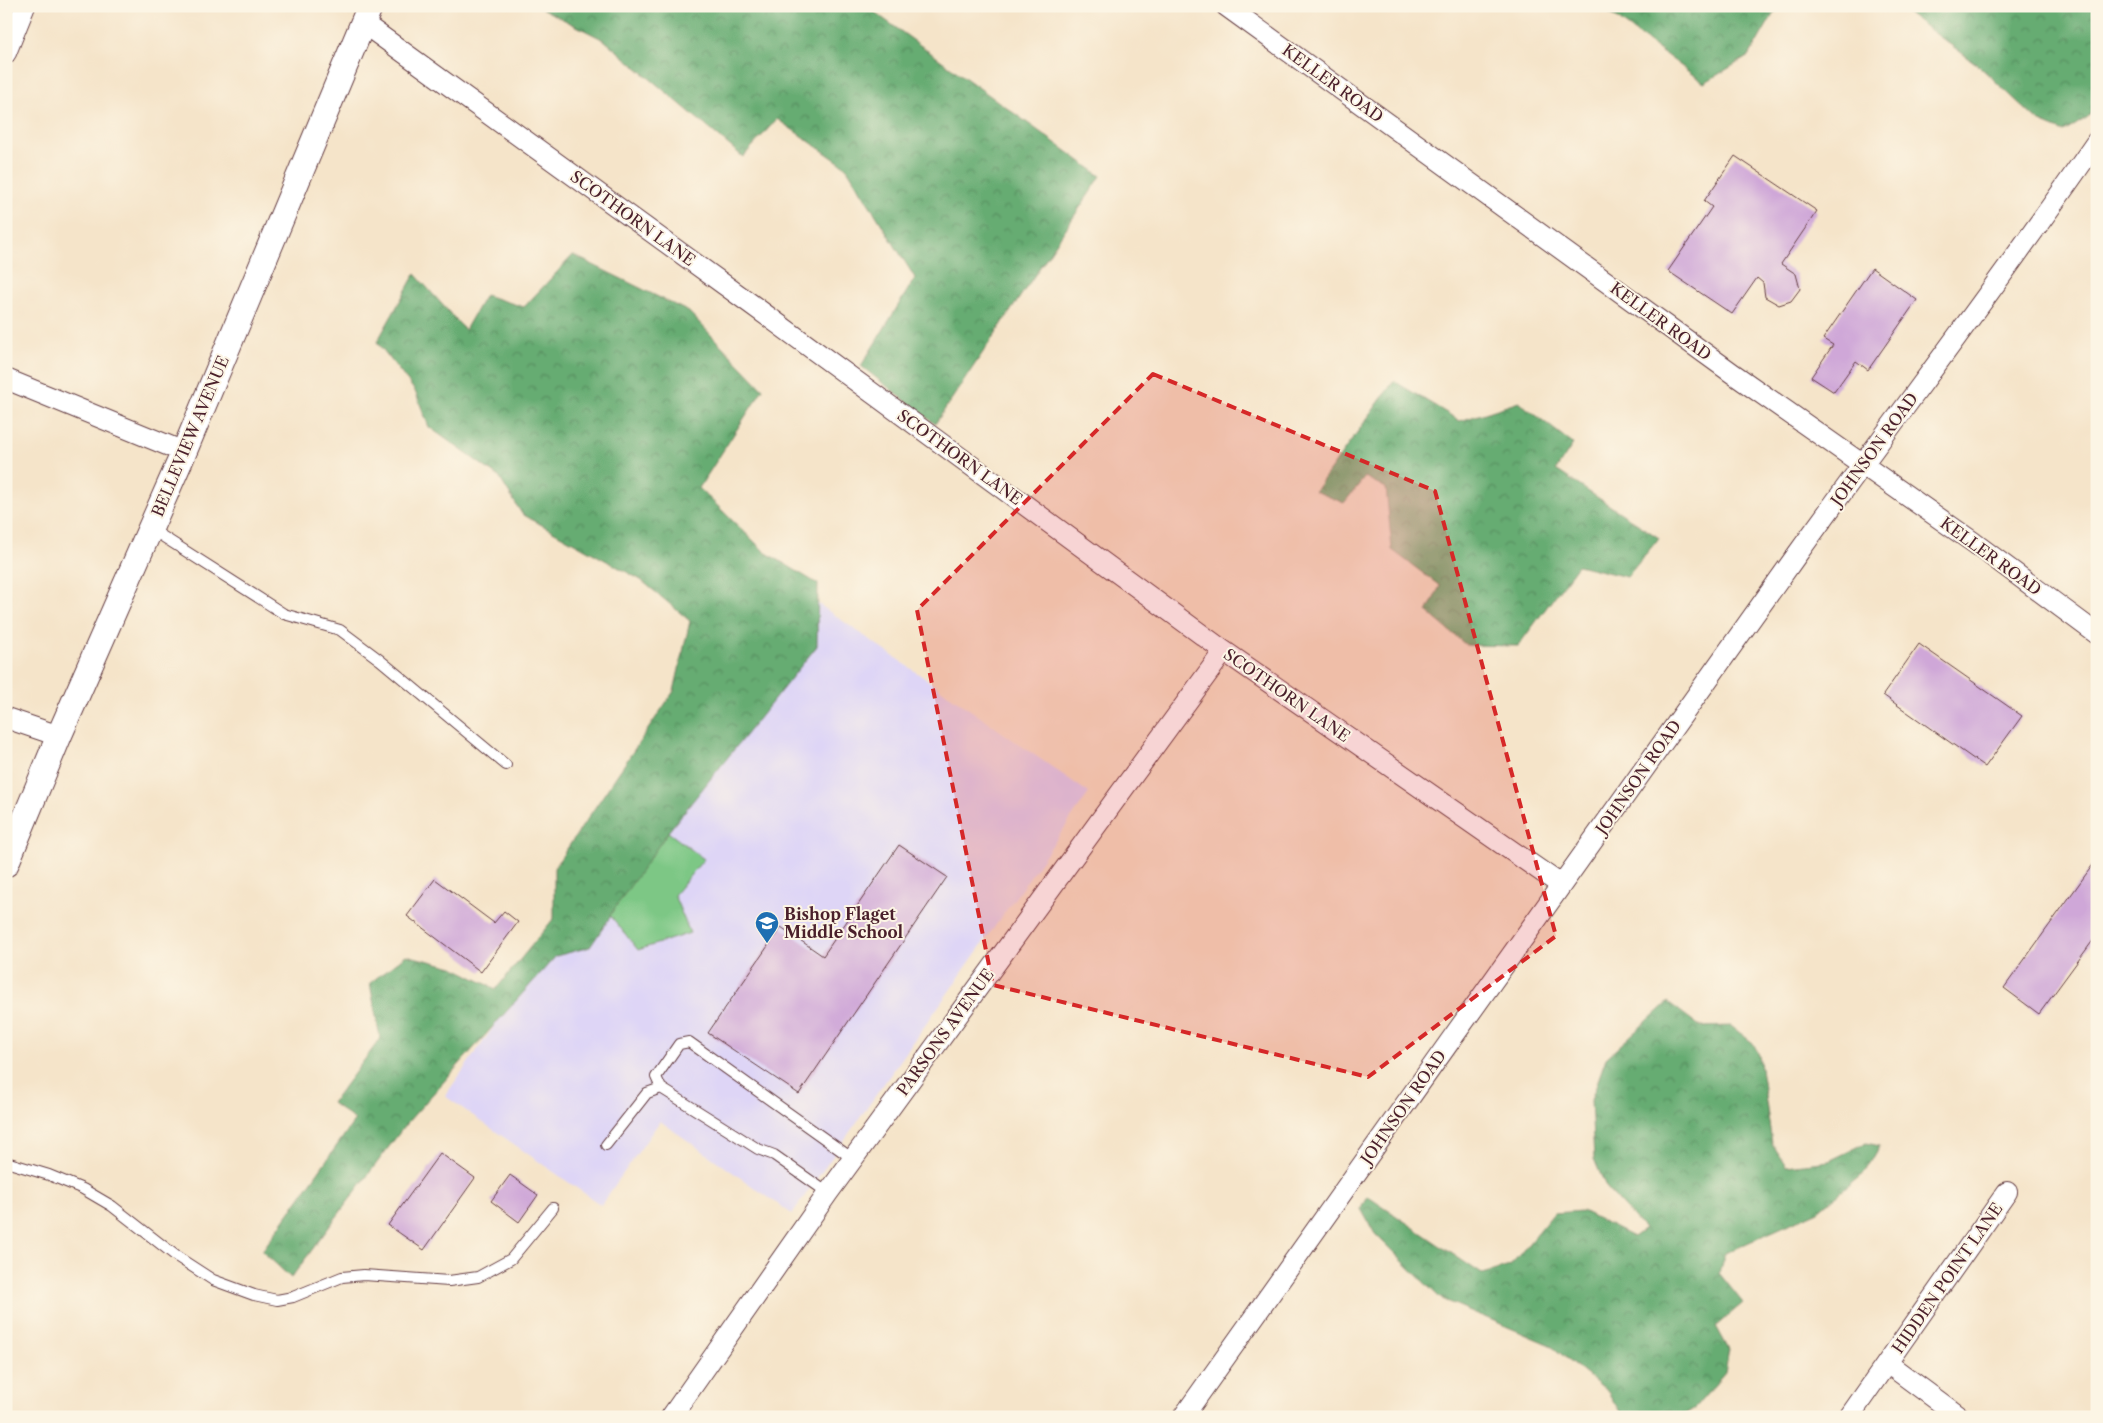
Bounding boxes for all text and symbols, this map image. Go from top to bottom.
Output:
street label: KELLER ROAD [1279,40,1387,126]
street label: SCOTHORN LANE [567,166,699,270]
street label: KELLER ROAD [1607,278,1715,364]
street label: BELLEVIEW AVENUE [147,352,233,520]
street label: JOHNSON ROAD [1824,388,1922,512]
street label: SCOTHORN LANE [894,405,1026,509]
street label: KELLER ROAD [1937,513,2045,599]
street label: SCOTHORN LANE [1220,644,1354,746]
street label: JOHNSON ROAD [1589,716,1685,841]
place label: Bishop Flaget Middle School [784,904,904,942]
school or university icon: Bishop Flaget Middle School [754,910,780,944]
street label: PARSONS AVENUE [892,965,998,1099]
street label: JOHNSON ROAD [1354,1046,1450,1171]
street label: HIDDEN POINT LANE [1887,1199,2007,1357]

